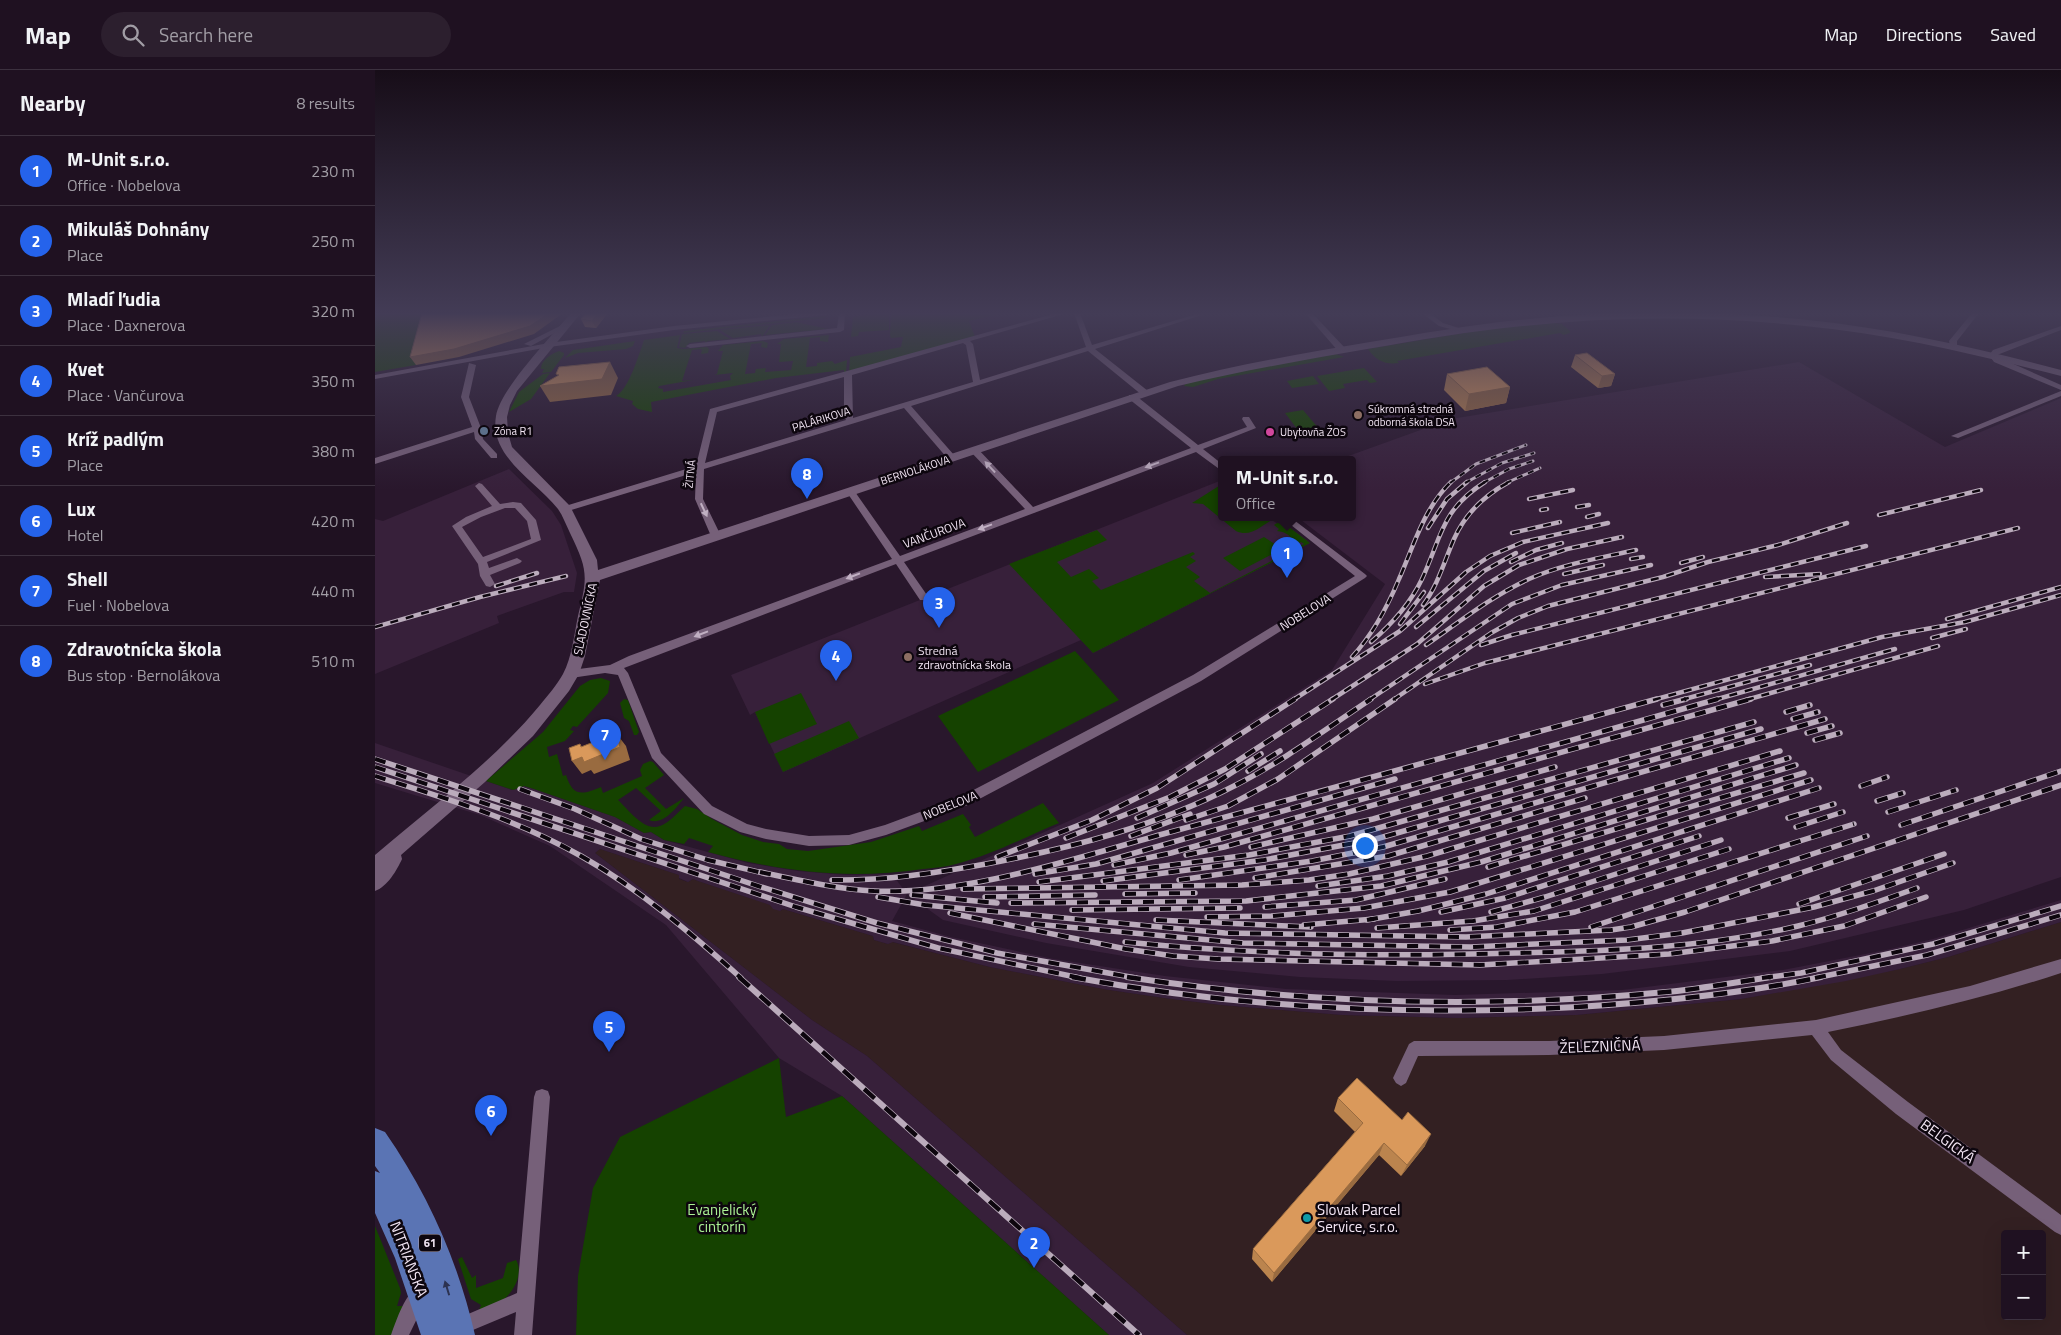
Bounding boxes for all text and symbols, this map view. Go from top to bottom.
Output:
search box [101,12,451,57]
text: Map [25,17,71,53]
text: Search here [159,20,253,49]
icon: search [119,21,147,49]
text: Map [1824,21,1858,48]
text: Directions [1886,21,1962,48]
text: Saved [1990,21,2036,48]
text: Nearby [20,87,85,119]
text: 8 results [296,91,355,115]
text: M-Unit s.r.o. [67,144,170,173]
text: 1 [32,159,40,183]
text: 230 m [311,159,355,183]
text: Office · Nobelova [67,173,180,197]
text: Mikuláš Dohnány [67,214,209,243]
text: 2 [32,229,40,253]
text: 250 m [311,229,355,253]
text: Place [67,243,103,267]
text: Mladí ľudia [67,284,160,313]
text: 3 [32,299,40,323]
text: 320 m [311,299,355,323]
text: Place · Daxnerova [67,313,185,337]
text: Kvet [67,354,104,383]
text: 4 [32,369,40,393]
text: 350 m [311,369,355,393]
text: Place · Vančurova [67,383,184,407]
place label: Súkromná stredná odborná škola DSA [1368,401,1455,430]
street label: PALÁRIKOVA [790,402,852,435]
marker: Súkromná stredná odborná škola DSA [1352,409,1364,421]
place label: Zóna R1 [494,423,532,439]
text: Kríž padlým [67,424,164,453]
place label: Ubytovňa ŽOS [1280,424,1346,440]
marker: Zóna R1 [478,425,490,437]
marker: Ubytovňa ŽOS [1264,426,1276,438]
text: 5 [32,439,40,463]
text: 380 m [311,439,355,463]
street label: BERNOLÁKOVA [878,451,952,489]
text: Place [67,453,103,477]
popup [1218,456,1356,521]
pin: 8 [791,458,823,499]
street label: ŽITNÁ [681,459,699,489]
one-way arrow [1144,461,1159,469]
one-way arrow [984,462,996,474]
text: M-Unit s.r.o. [1236,462,1338,491]
text: Office [1236,491,1275,515]
text: Lux [67,494,95,523]
one-way arrow [700,503,708,517]
text: 6 [32,509,40,533]
text: 420 m [311,509,355,533]
street label: VANČUROVA [900,513,968,553]
text: Hotel [67,523,104,547]
one-way arrow [978,524,993,531]
pin: 1 [1271,537,1303,578]
text: Shell [67,564,108,593]
one-way arrow [846,573,861,580]
text: 7 [32,579,40,603]
text: 440 m [311,579,355,603]
street label: SLADOVNÍCKA [568,581,602,657]
pin: 3 [923,587,955,628]
street label: NOBELOVA [1276,589,1334,635]
text: Fuel · Nobelova [67,593,169,617]
one-way arrow [694,631,709,638]
text: Zdravotnícka škola [67,634,222,663]
pin: 4 [820,640,852,681]
place label: Stredná zdravotnícka škola [918,641,1011,674]
text: 8 [32,649,40,673]
text: 510 m [311,649,355,673]
marker: Stredná zdravotnícka škola [902,651,914,663]
text: Bus stop · Bernolákova [67,663,220,687]
pin: 7 [589,719,621,760]
street label: NOBELOVA [920,785,980,825]
your location [1352,833,1378,859]
pin: 5 [593,1011,625,1052]
street label: ŽELEZNIČNÁ [1559,1033,1641,1059]
pin: 6 [475,1095,507,1136]
street label: BELGICKÁ [1916,1113,1980,1169]
park label: Evanjelický cintorín [687,1198,757,1238]
place label: Slovak Parcel Service, s.r.o. [1317,1198,1400,1238]
marker: Slovak Parcel Service, s.r.o. [1301,1212,1313,1224]
street label: NITRIANSKA [384,1218,434,1300]
pin: 2 [1018,1227,1050,1268]
map controls [2001,1230,2046,1320]
button: + [2001,1230,2046,1275]
road number: 61 [419,1234,441,1252]
button: − [2001,1275,2046,1320]
one-way arrow [442,1280,450,1295]

